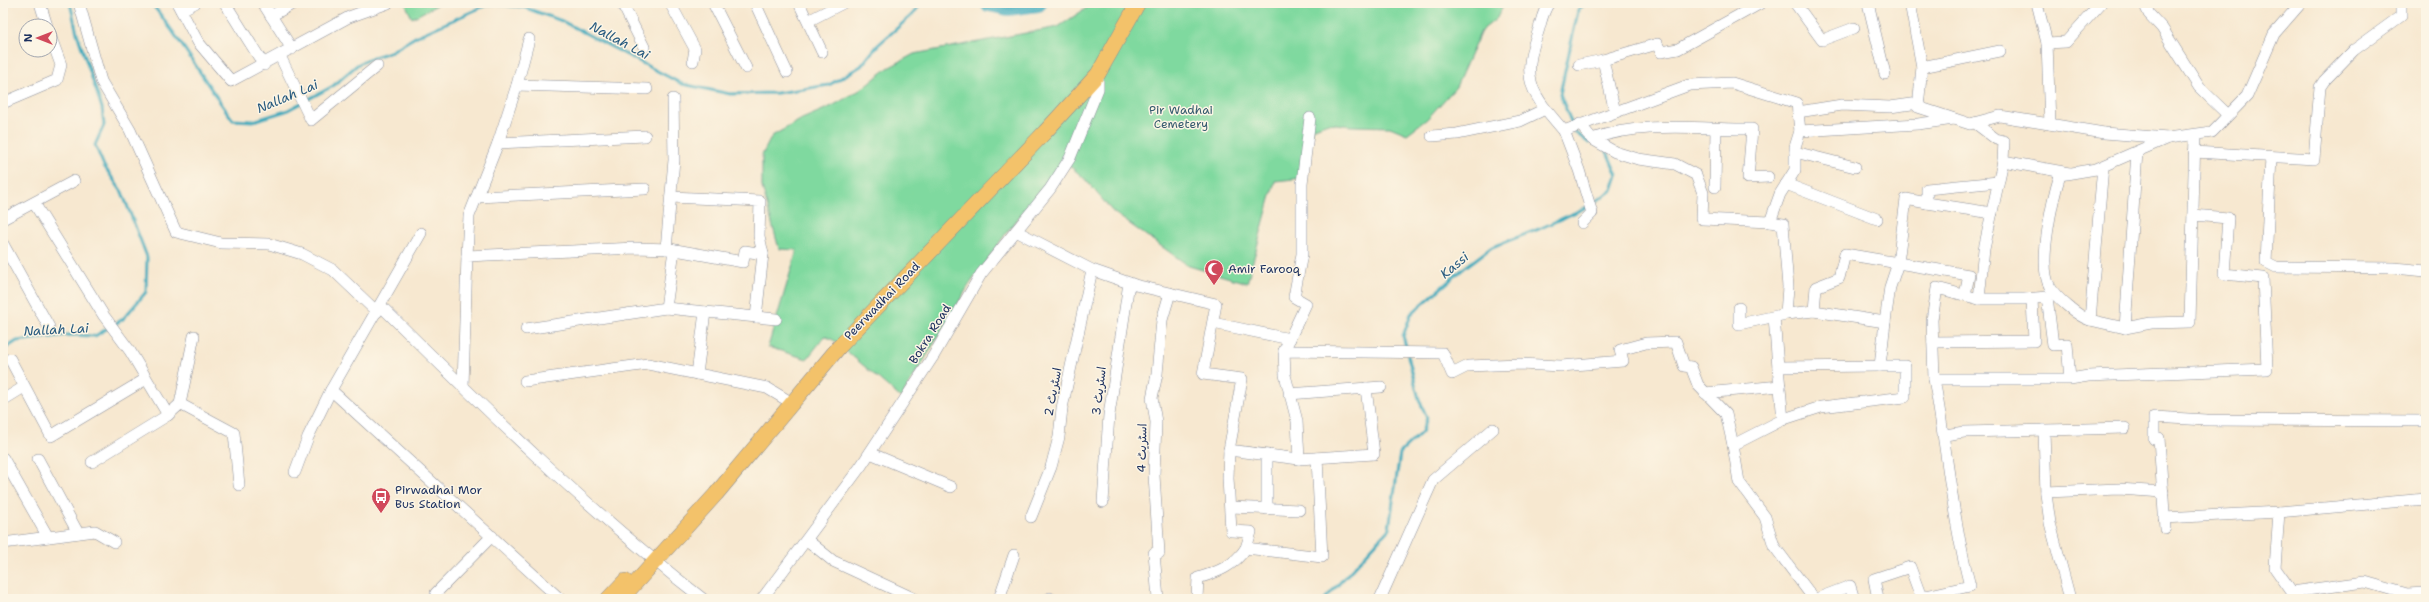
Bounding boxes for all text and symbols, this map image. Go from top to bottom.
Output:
north arrow [18,18,58,58]
water label: Nallah Lai [587,18,653,63]
text: N [21,33,36,42]
water label: Nallah Lai [254,76,321,117]
park label: Pir Wadhai Cemetery [1149,102,1213,132]
water label: Kassi [1436,248,1472,282]
street label: Peerwadhai Road [841,258,924,344]
mosque icon: Amir Farooq [1203,258,1225,286]
place label: Amir Farooq [1228,261,1301,277]
street label: Bokra Road [905,301,955,367]
water label: Nallah Lai [23,319,89,340]
street label: اسٹریٹ 2 [1040,366,1066,418]
street label: اسٹریٹ 3 [1088,366,1110,416]
street label: اسٹریٹ 4 [1134,423,1150,473]
place label: Pirwadhai Mor Bus Station [395,482,483,512]
bus stop icon: Pirwadhai Mor Bus Station [370,486,392,514]

